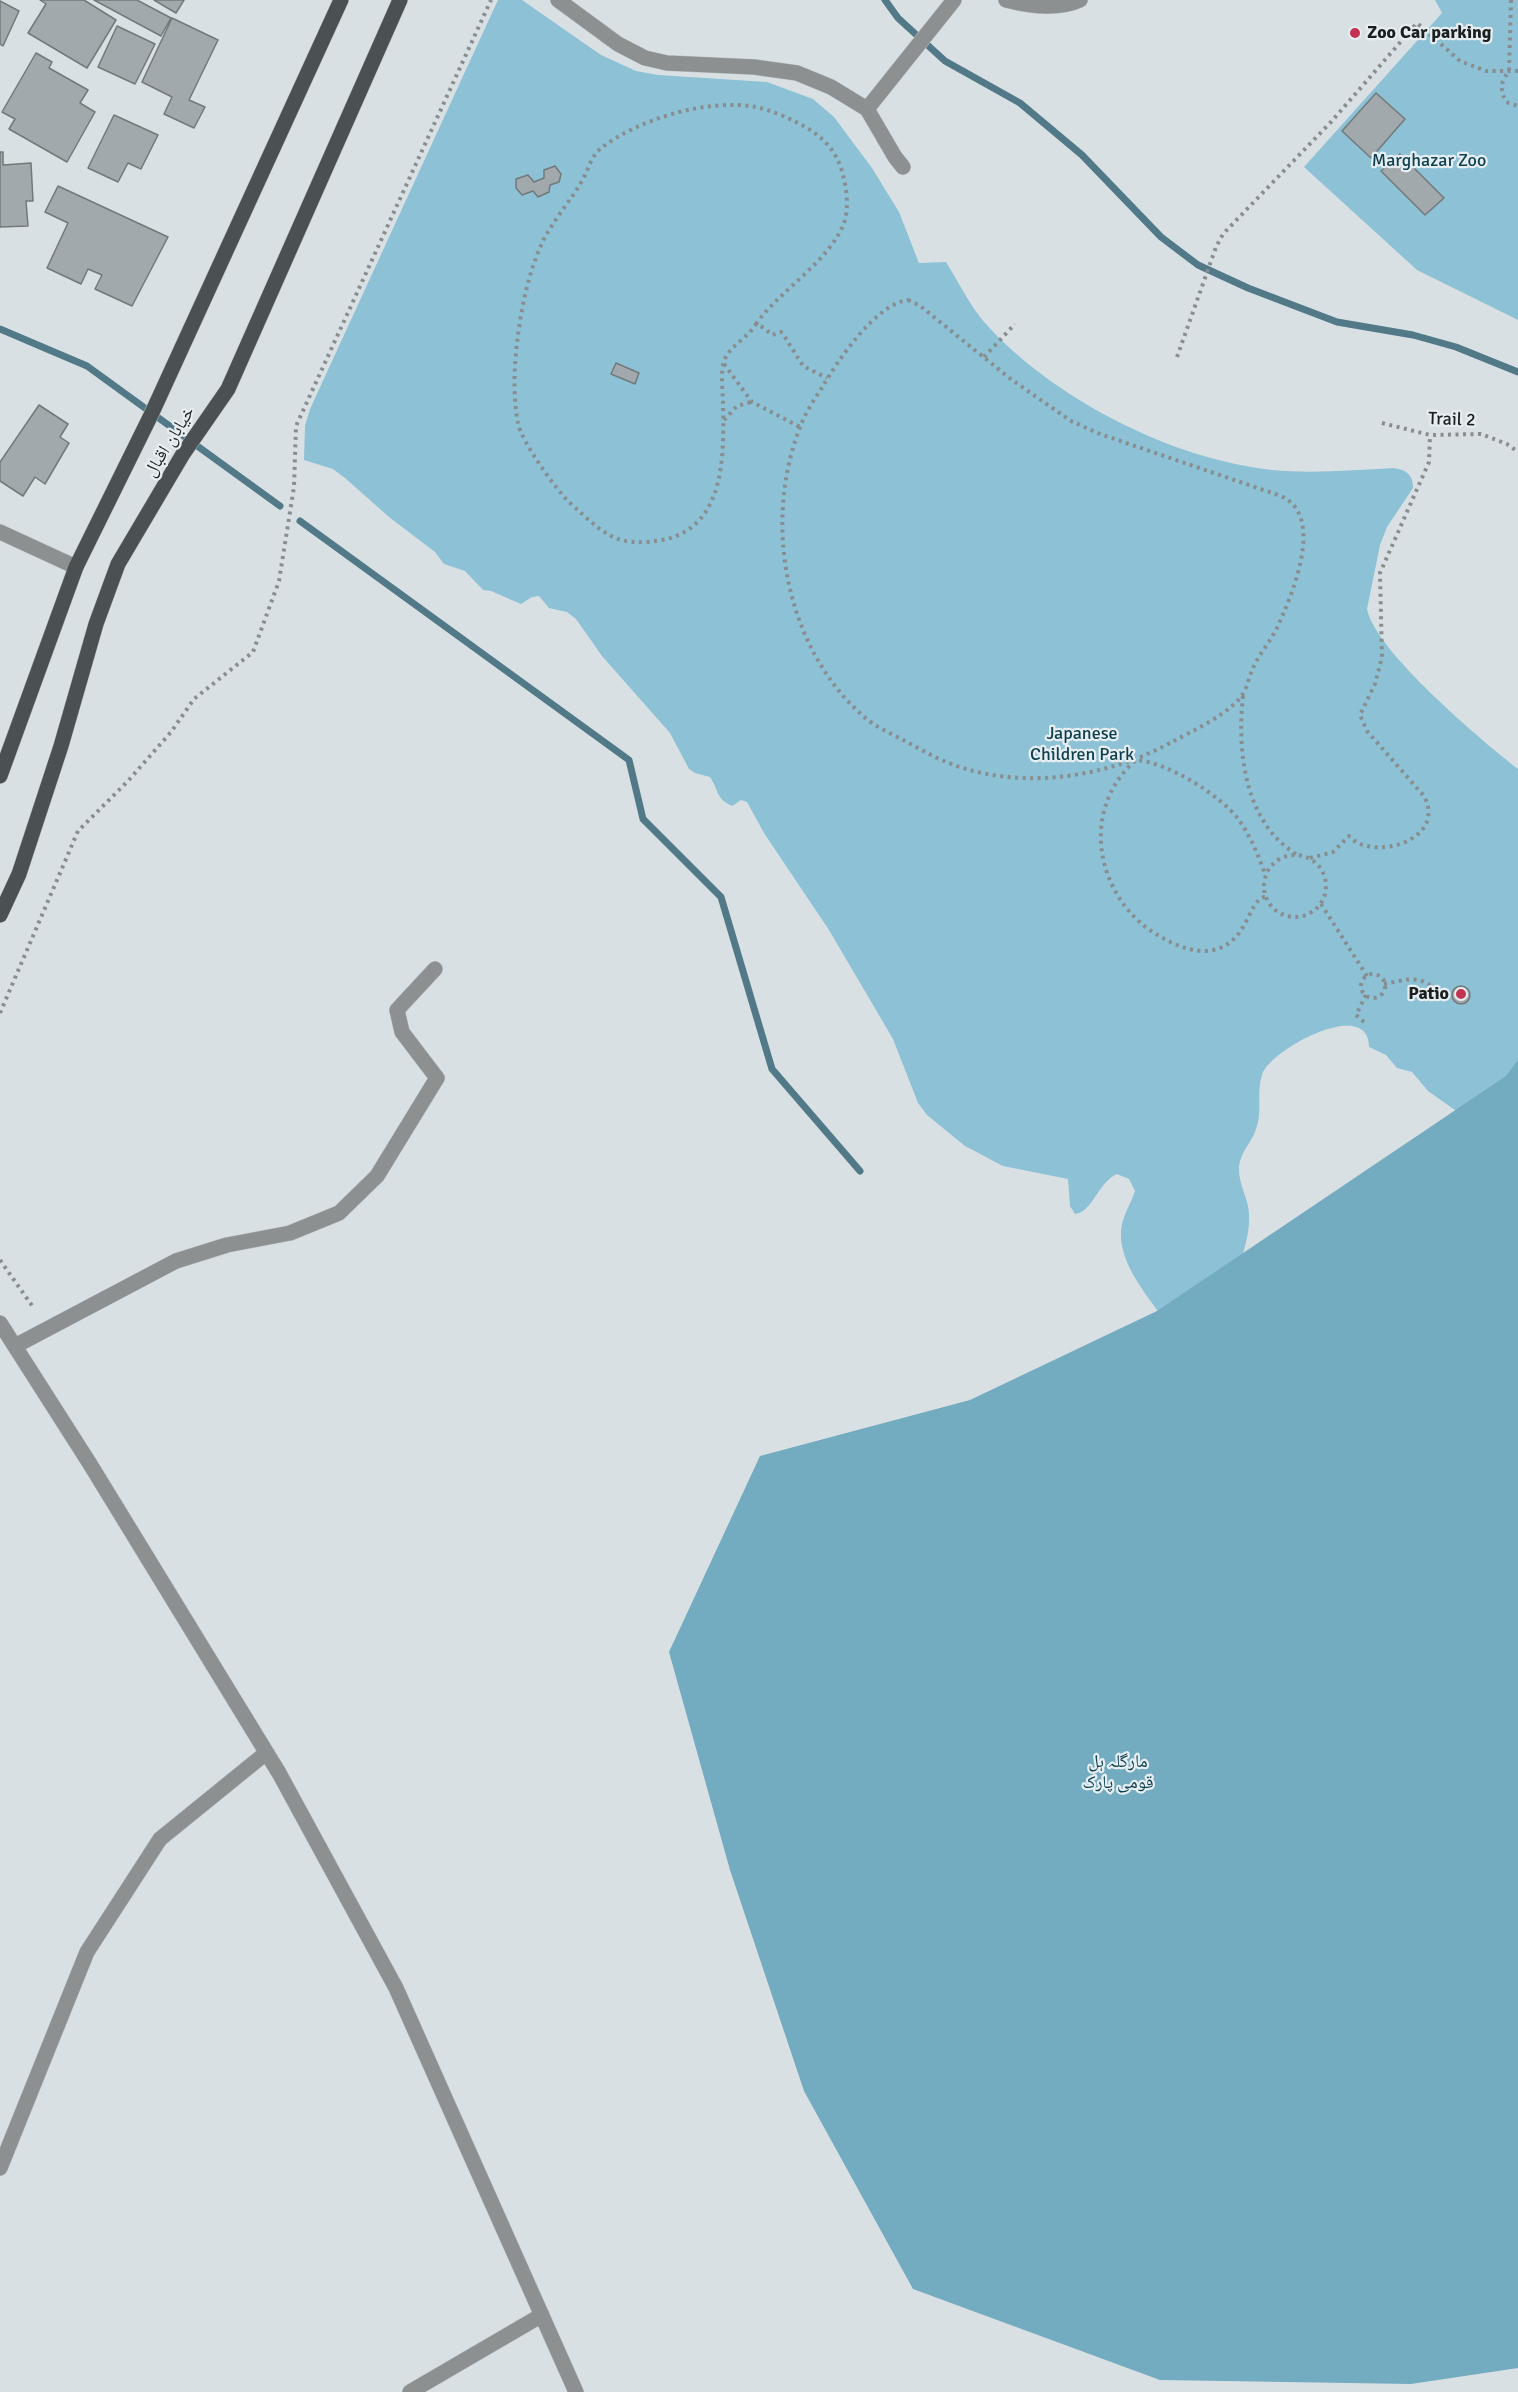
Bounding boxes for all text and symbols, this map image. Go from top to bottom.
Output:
place label: Zoo Car parking [1367,22,1491,44]
marker: Zoo Car parking [1348,26,1362,40]
park label: Marghazar Zoo [1372,150,1486,172]
street label: خیابان اقبال [140,403,200,481]
street label: Trail 2 [1428,408,1476,432]
park label: Japanese Children Park [1030,723,1134,766]
place label: Patio [1408,983,1449,1005]
marker: Patio [1454,987,1468,1001]
park label: مارگلہ ہل قومی پارک [1082,1751,1154,1794]

